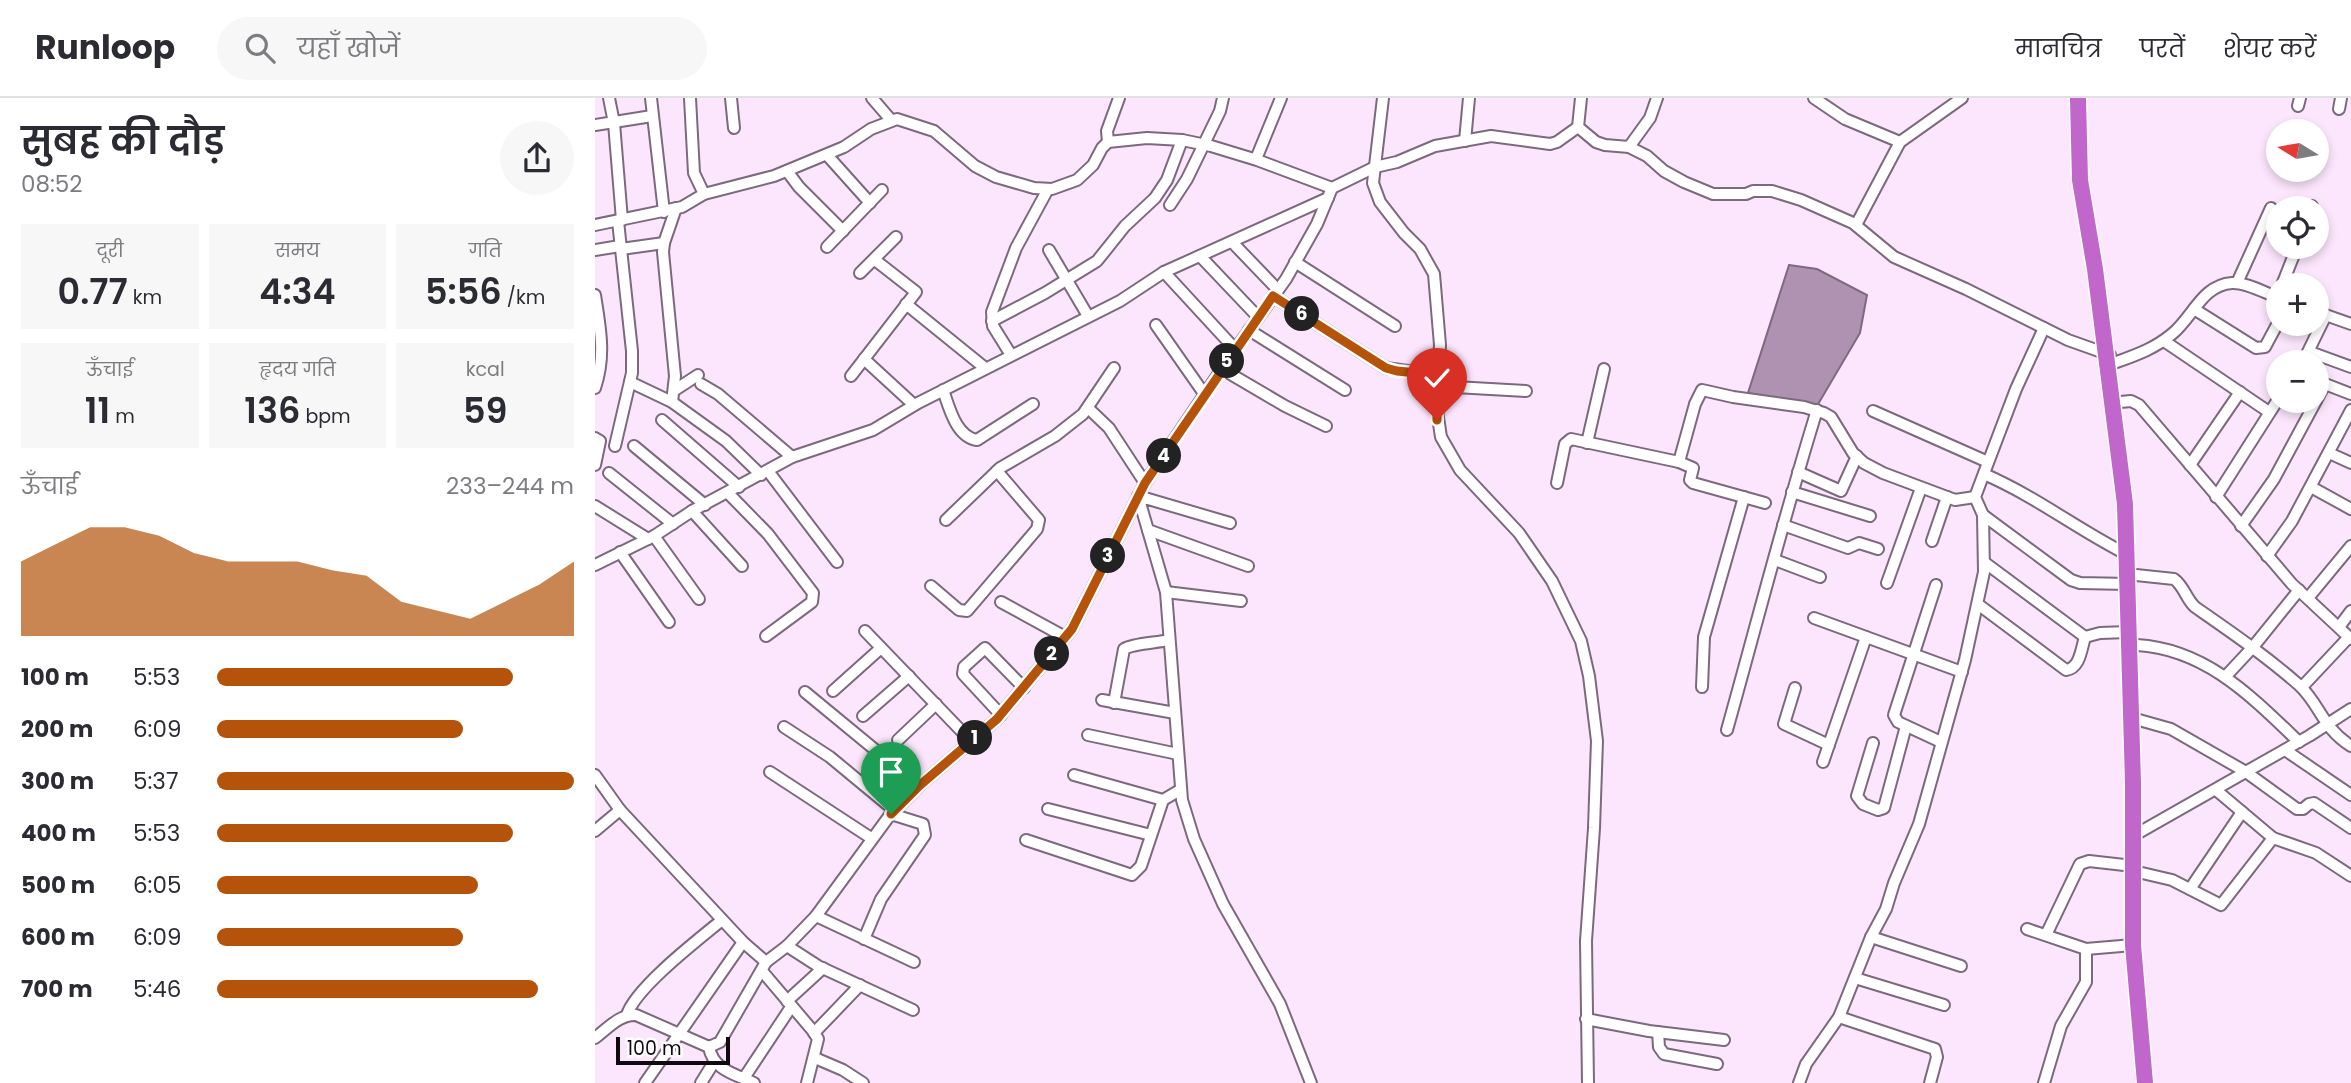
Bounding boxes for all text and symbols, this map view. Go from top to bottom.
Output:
search box [217,17,707,80]
text: Runloop [35,24,175,71]
icon: search [241,29,279,67]
text: यहाँ खोजें [297,30,400,66]
text: मानचित्र [2015,32,2102,65]
text: परतें [2140,32,2185,65]
text: शेयर करें [2223,32,2316,65]
text: सुबह की दौड़ [21,114,224,167]
north arrow [2266,119,2329,182]
map controls [2266,119,2329,413]
button: share [500,121,574,195]
text: 08:52 [21,168,83,200]
button: locate [2266,196,2329,259]
text: दूरी [96,237,123,264]
text: समय [275,237,320,264]
text: गति [469,237,502,264]
text: 0.77 [58,267,128,316]
text: 4:34 [259,267,336,316]
text: 5:56 [425,267,502,316]
button: + [2266,273,2329,336]
text: km [128,284,162,311]
text: /km [502,284,545,311]
pin: 6 [1285,296,1319,332]
text: 6 [1295,300,1308,327]
pin: 5 [1209,344,1245,378]
text: 5 [1220,347,1233,374]
pin [1407,348,1467,420]
button: − [2266,350,2329,413]
text: ऊँचाई [86,356,133,383]
text: हृदय गति [259,356,336,383]
text: kcal [466,356,505,383]
icon: check [1418,359,1456,397]
text: 11 [85,386,110,435]
text: 136 [244,386,300,435]
text: 59 [463,386,507,435]
text: m [110,403,135,430]
text: bpm [300,403,351,430]
pin: 4 [1147,438,1181,474]
text: 4 [1157,442,1170,469]
text: ऊँचाई [21,470,78,502]
text: 233–244 m [446,470,574,502]
pin: 3 [1091,538,1125,574]
text: 3 [1102,542,1113,569]
pin: 2 [1035,636,1070,672]
text: 2 [1046,640,1057,667]
text: 100 m [21,661,89,693]
text: 5:53 [133,661,180,693]
text: 200 m [21,713,93,745]
text: 6:09 [133,713,181,745]
pin: 1 [957,720,993,756]
text: 1 [971,724,978,751]
pin [861,742,921,814]
icon: arrive [872,753,910,791]
text: 300 m [21,765,94,797]
text: 5:37 [133,765,178,797]
text: 400 m [21,817,96,849]
text: 5:53 [133,817,180,849]
text: 500 m [21,869,95,901]
text: 6:05 [133,869,181,901]
text: 600 m [21,921,95,953]
text: 6:09 [133,921,181,953]
text: 700 m [21,973,93,1005]
text: 5:46 [133,973,181,1005]
scale bar [616,1034,730,1066]
text: 100 m [627,1035,682,1062]

